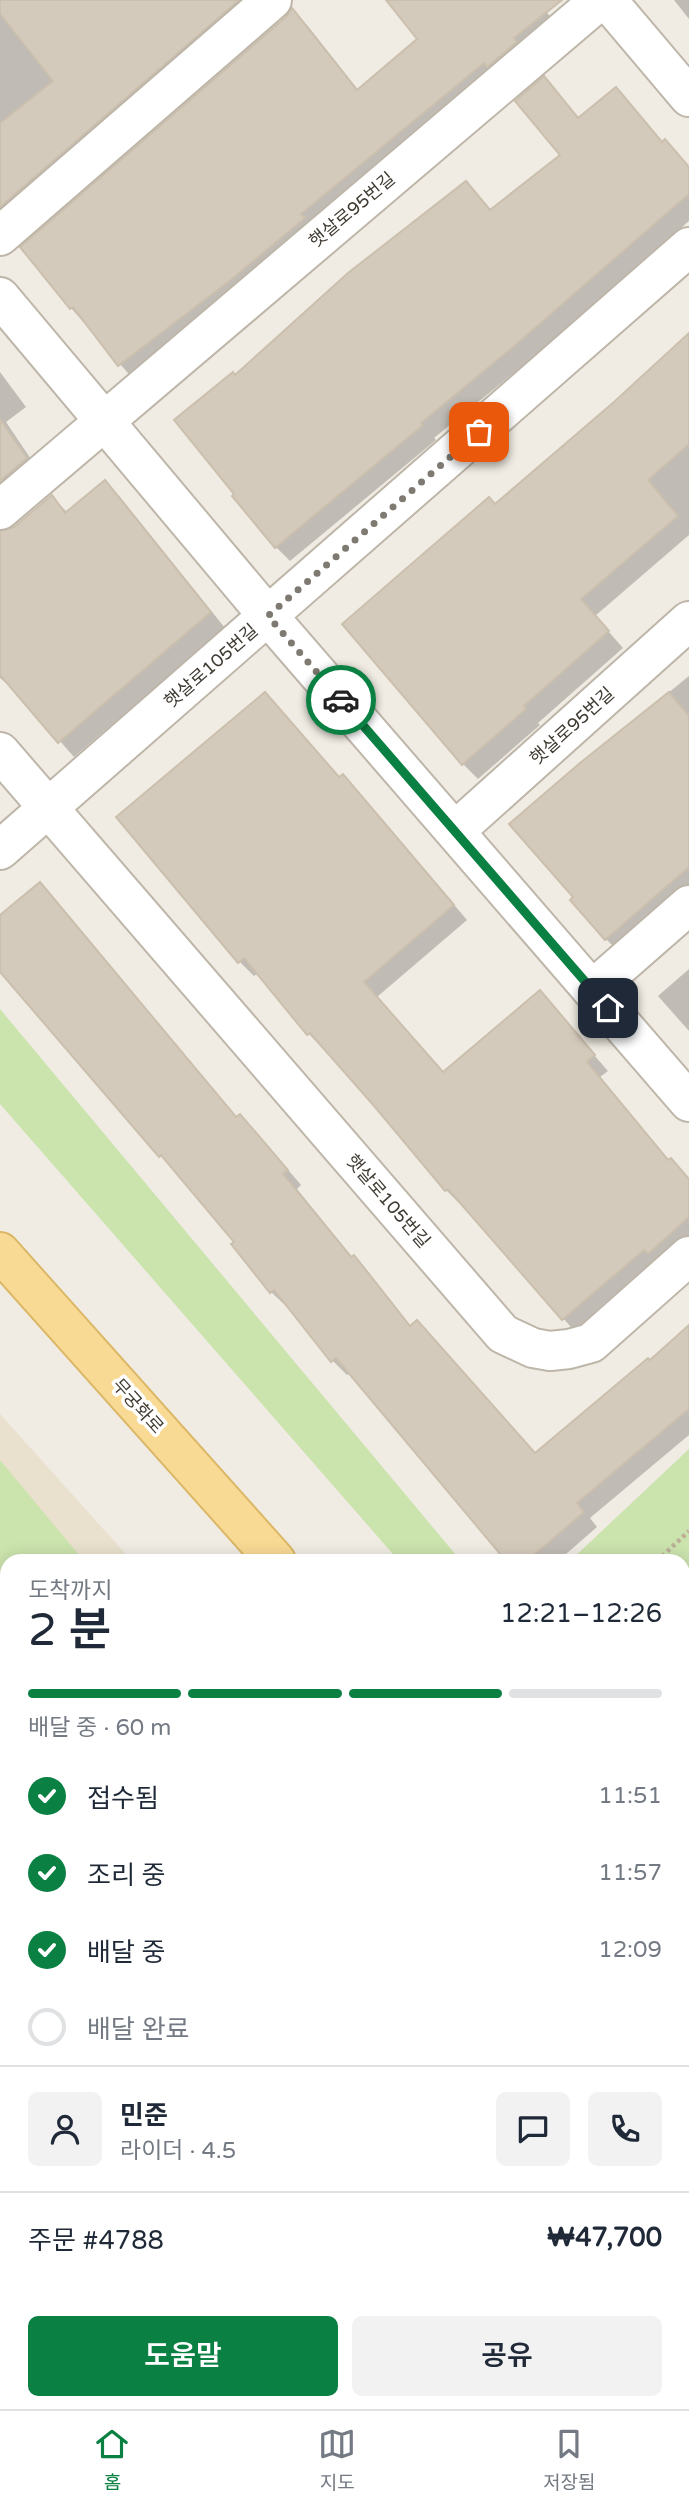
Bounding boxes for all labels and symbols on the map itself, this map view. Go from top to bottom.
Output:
street label: 햇살로95번길 [305,168,399,252]
pin [449,402,509,462]
street label: 햇살로105번길 [160,619,262,713]
courier [306,665,376,735]
street label: 햇살로95번길 [525,683,619,769]
pin [578,978,638,1038]
street label: 햇살로105번길 [341,1150,435,1252]
street label: 무궁화로 [108,1374,168,1438]

